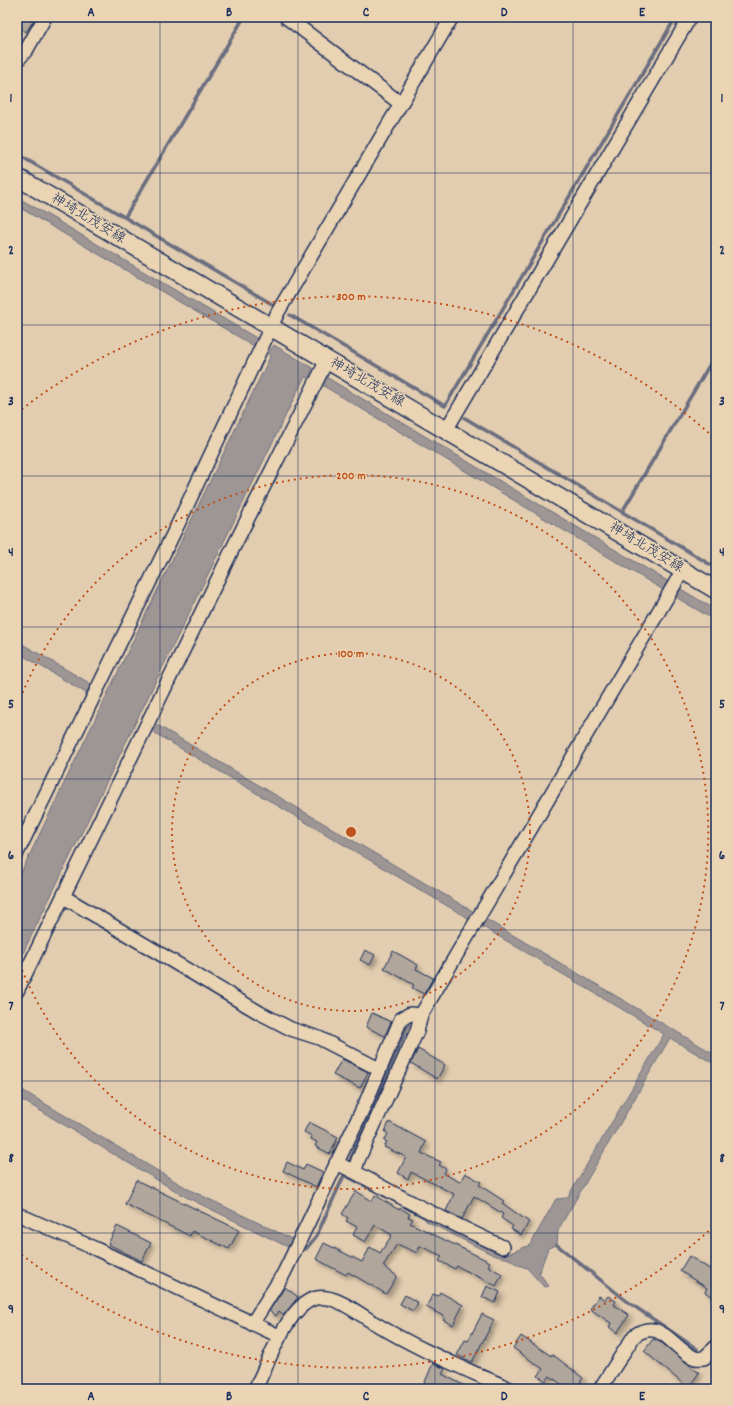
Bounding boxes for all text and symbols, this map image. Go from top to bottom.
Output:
text: A [87,4,95,23]
text: B [226,4,232,23]
text: C [363,4,370,23]
text: D [501,4,508,23]
text: E [639,4,646,23]
text: 1 [10,90,13,109]
text: 1 [721,90,724,109]
street label: 神埼北茂安線 [47,189,129,249]
text: 2 [8,242,14,261]
text: 2 [719,242,725,261]
text: 300 m [336,289,366,306]
street label: 神埼北茂安線 [326,353,408,413]
text: 3 [8,393,14,412]
text: 3 [719,393,725,412]
text: 200 m [336,468,366,485]
street label: 神埼北茂安線 [605,518,687,578]
text: 4 [8,544,14,563]
text: 4 [719,544,725,563]
text: 100 m [338,646,364,663]
text: 5 [8,696,14,715]
text: 5 [719,696,725,715]
centre of rings [344,825,358,839]
text: 6 [8,847,15,866]
text: 6 [719,847,726,866]
text: 7 [9,998,14,1017]
text: 7 [720,998,725,1017]
text: 8 [8,1150,14,1169]
text: 8 [719,1150,725,1169]
text: 9 [8,1301,14,1320]
text: 9 [719,1301,725,1320]
text: A [87,1388,95,1406]
text: B [226,1388,232,1406]
text: C [363,1388,370,1406]
text: D [501,1388,508,1406]
text: E [639,1388,646,1406]

